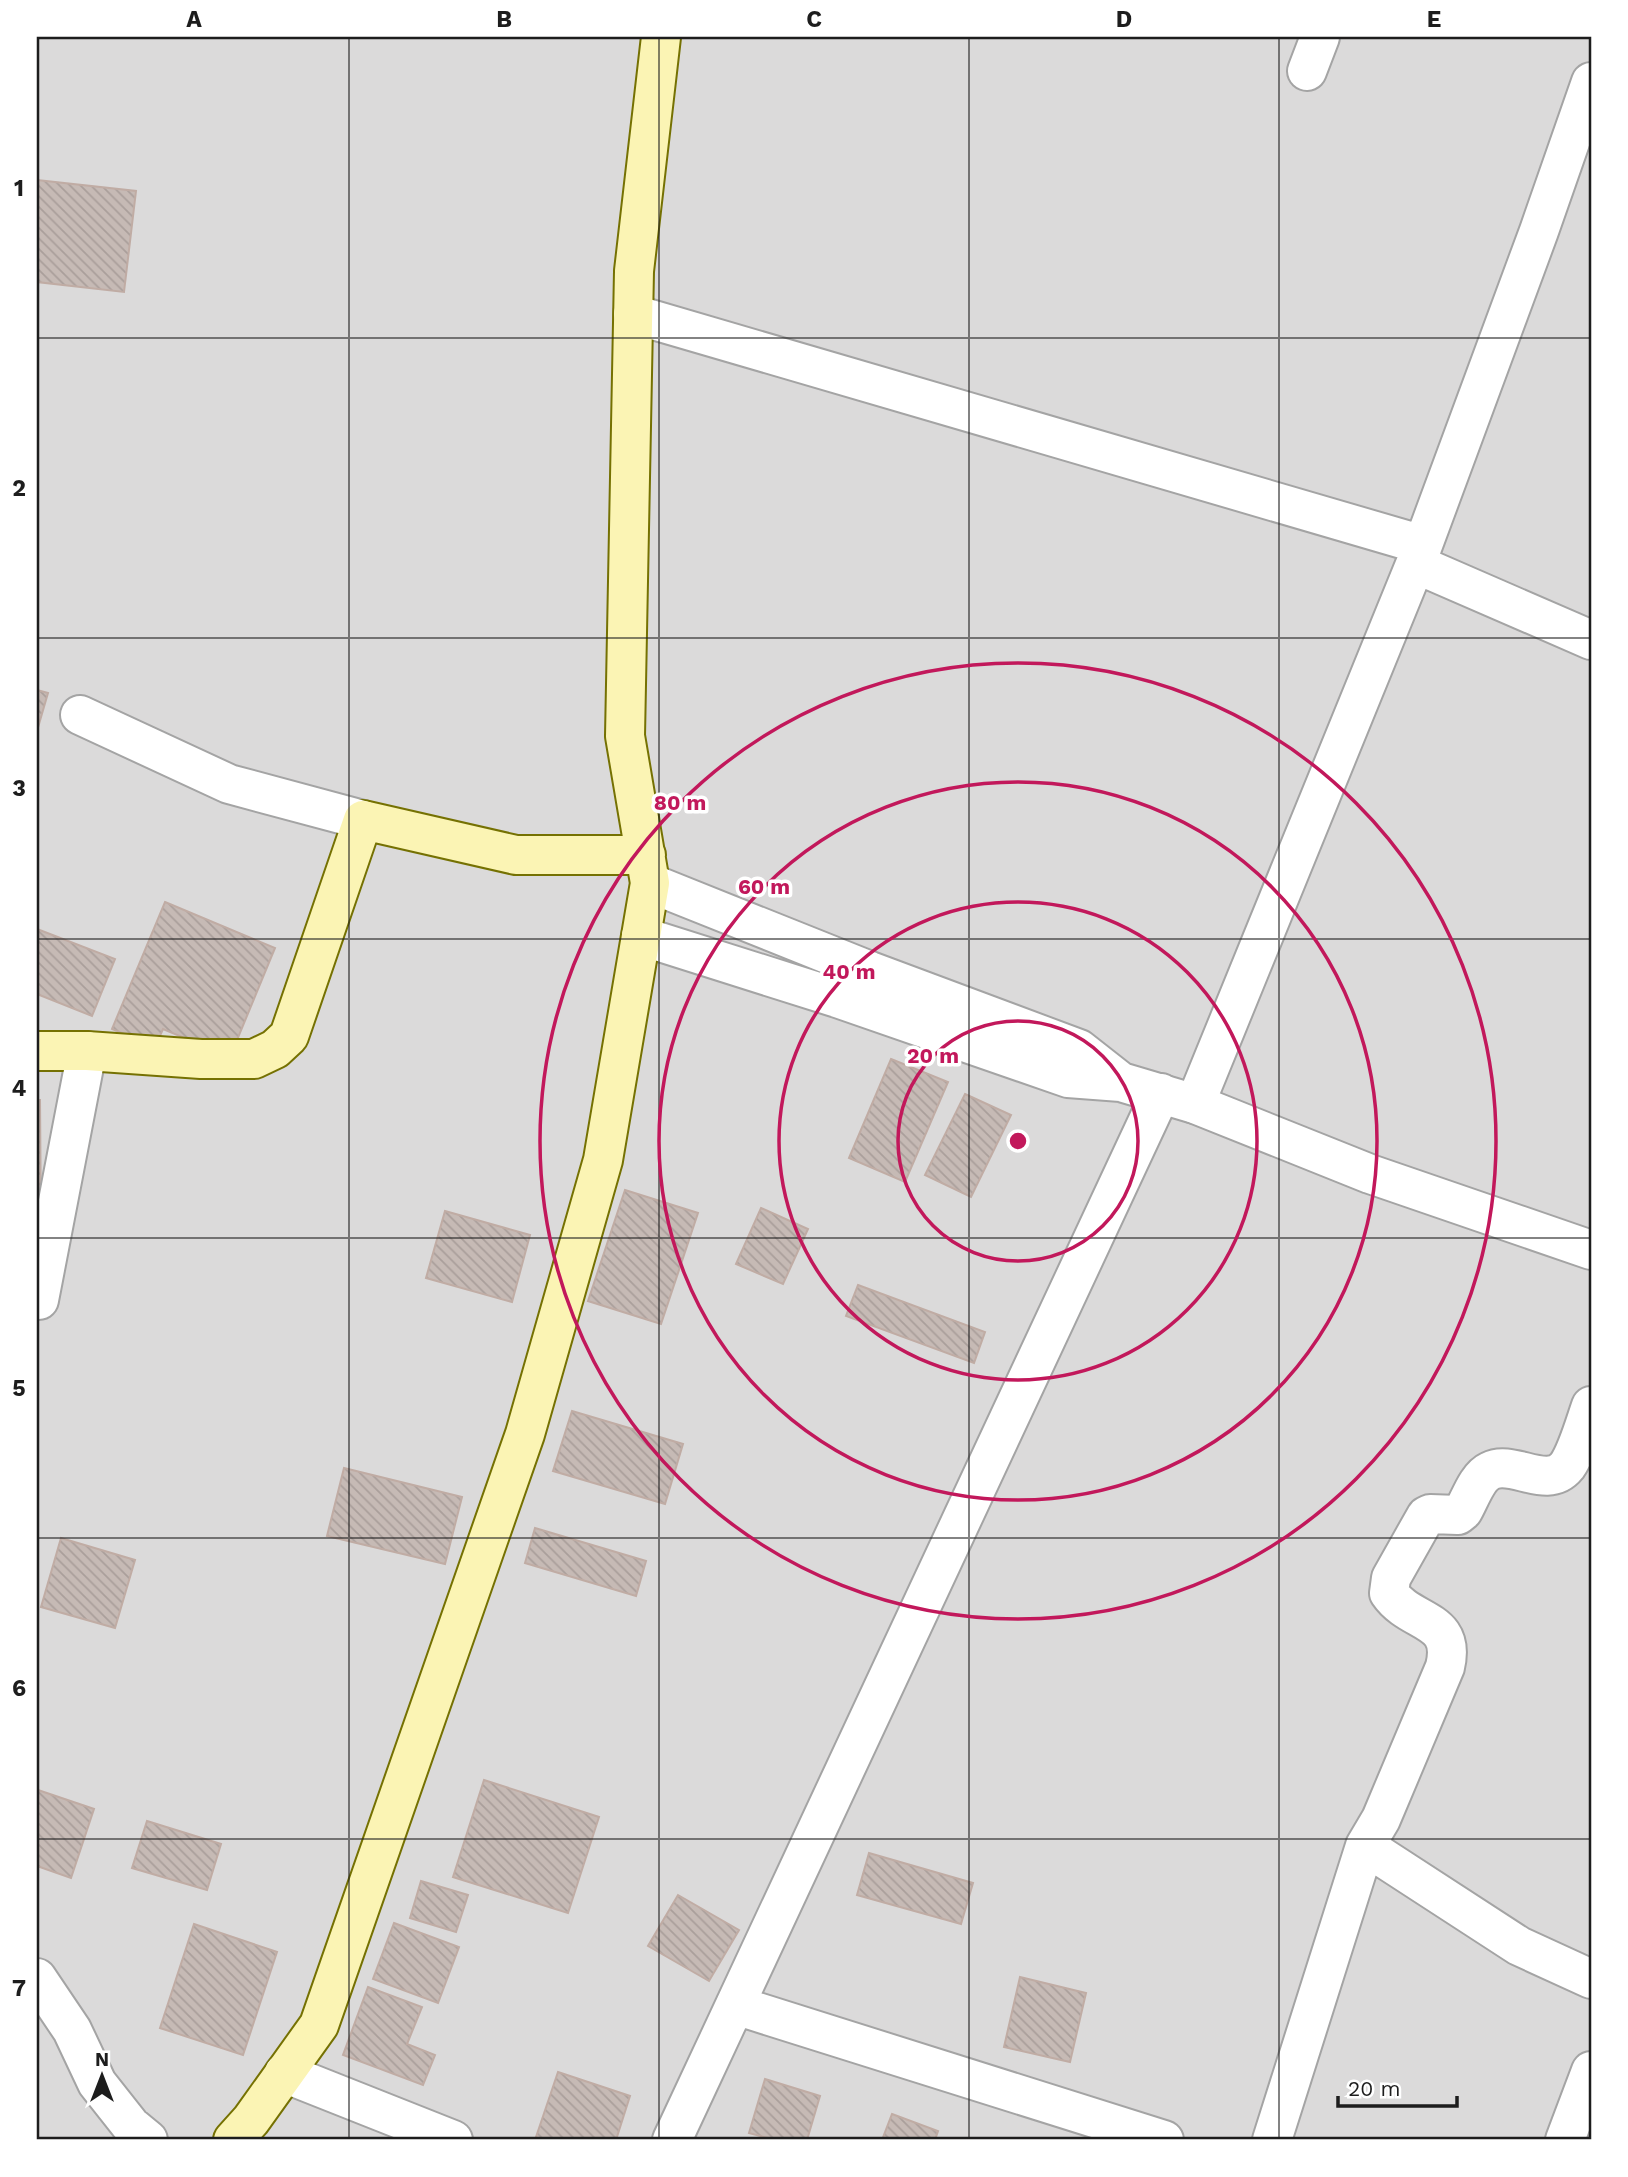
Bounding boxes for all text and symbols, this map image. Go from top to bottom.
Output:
text: A [186,6,202,33]
text: B [496,6,512,33]
text: C [806,6,822,33]
text: D [1116,6,1132,33]
text: E [1427,6,1441,33]
text: 1 [14,175,24,202]
text: 2 [12,475,26,502]
text: 3 [12,775,26,802]
text: 80 m [654,790,706,815]
text: 60 m [738,874,790,899]
text: 40 m [823,959,875,984]
text: 20 m [907,1043,959,1068]
text: 4 [12,1075,27,1102]
centre of rings [1006,1129,1030,1153]
text: 5 [12,1375,26,1402]
text: 6 [12,1675,26,1702]
text: 7 [12,1975,26,2002]
north arrow [66,2040,136,2110]
text: N [95,2048,109,2071]
scale bar [1338,2065,1456,2109]
text: 20 m [1348,2076,1400,2101]

